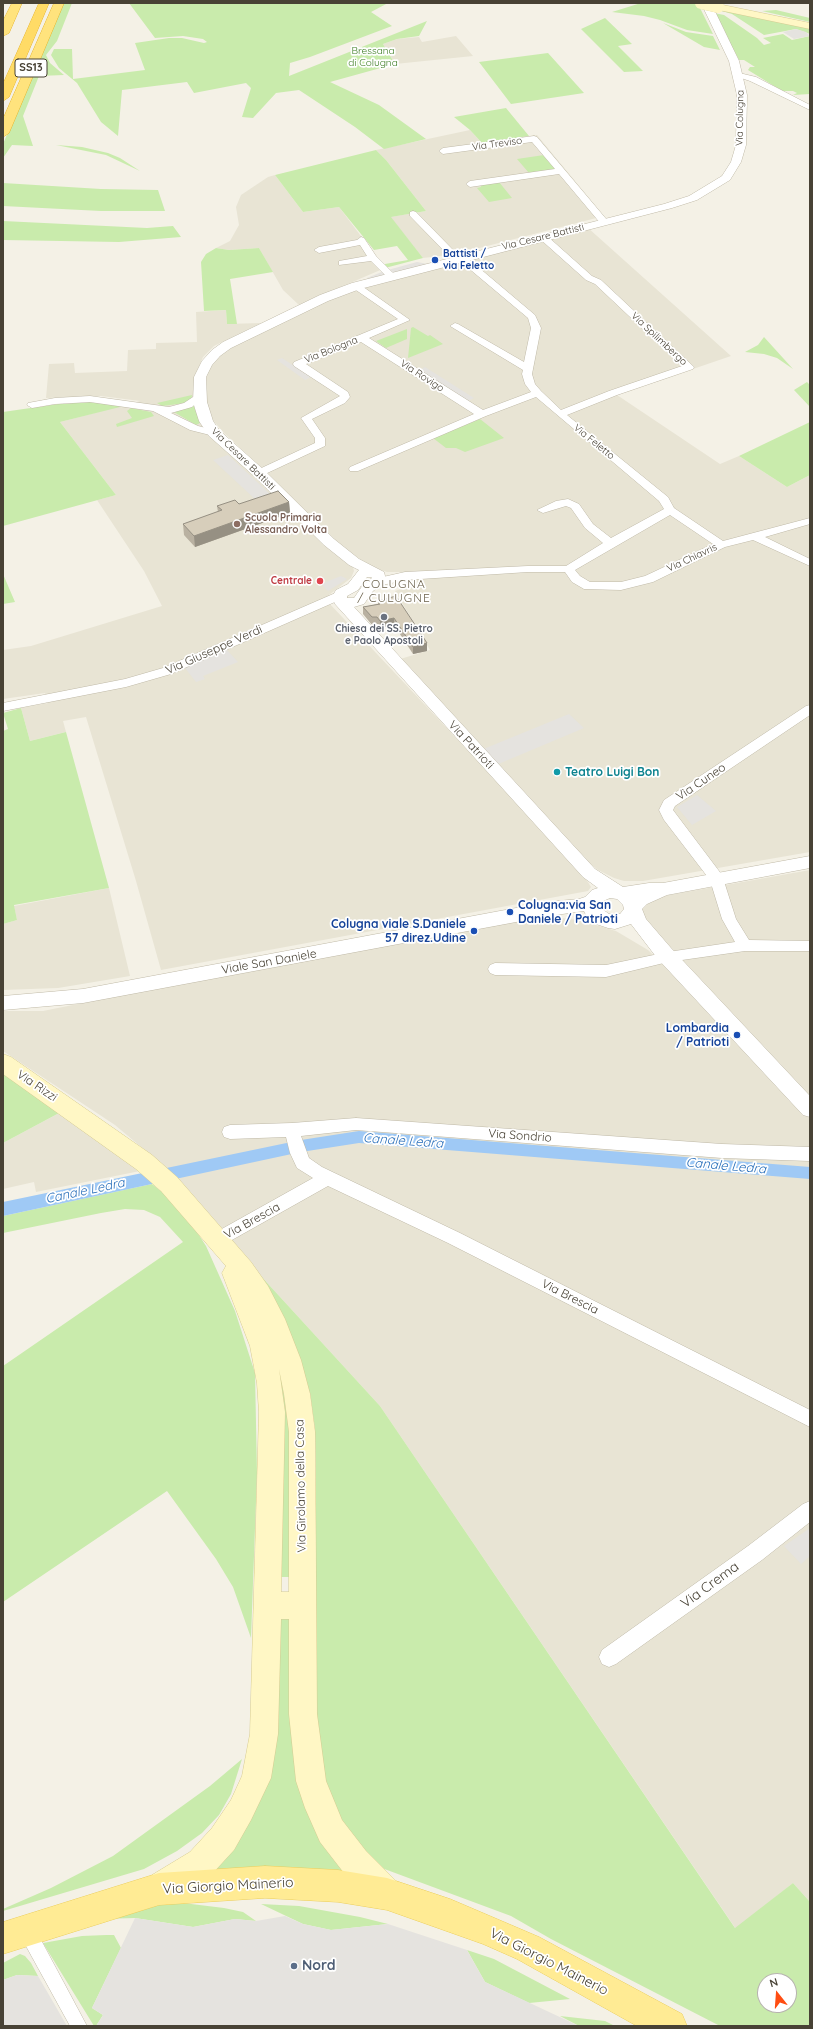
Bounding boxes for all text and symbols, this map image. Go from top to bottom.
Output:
park label: Bressana di Colugna [348,45,398,68]
road number: SS13 [15,59,47,77]
street label: Via Colugna [734,90,746,146]
street label: Via Treviso [471,135,523,153]
street label: Via Cesare Battisti [501,221,585,253]
place label: Battisti / via Feletto [443,248,494,272]
marker: Battisti / via Feletto [430,255,440,265]
street label: Via Spilimbergo [628,310,690,368]
street label: Via Bologna [303,334,359,366]
street label: Via Rovigo [398,357,446,395]
street label: Via Feletto [571,422,617,462]
street label: Via Cesare Battisti [209,425,277,493]
place label: Scuola Primaria Alessandro Volta [245,512,327,536]
marker: Scuola Primaria Alessandro Volta [232,519,242,529]
street label: Via Chiavris [665,541,719,575]
place label: Centrale [271,575,312,587]
marker: Centrale [315,576,325,586]
district label: COLUGNA / CULUGNE [357,577,431,605]
marker: Chiesa dei SS. Pietro e Paolo Apostoli [379,612,389,622]
street label: Via Giuseppe Verdi [163,622,265,678]
place label: Chiesa dei SS. Pietro e Paolo Apostoli [335,623,433,646]
street label: Via Patrioti [445,718,497,772]
street label: Via Cuneo [673,760,729,804]
place label: Teatro Luigi Bon [565,765,659,779]
marker: Teatro Luigi Bon [552,767,562,777]
place label: Colugna:via San Daniele / Patrioti [518,898,618,926]
marker: Colugna:via San Daniele / Patrioti [505,907,515,917]
place label: Colugna viale S.Daniele 57 direz.Udine [331,917,466,945]
marker: Colugna viale S.Daniele 57 direz.Udine [469,926,479,936]
street label: Viale San Daniele [220,947,318,977]
place label: Lombardia / Patrioti [666,1021,729,1049]
marker: Lombardia / Patrioti [732,1030,742,1040]
street label: Via Rizzi [14,1067,60,1105]
street label: Via Sondrio [488,1127,552,1145]
water label: Canale Ledra [362,1130,444,1152]
water label: Canale Ledra [685,1155,767,1177]
water label: Canale Ledra [44,1175,126,1207]
street label: Via Brescia [222,1200,282,1242]
street label: Via Brescia [539,1277,601,1317]
street label: Via Girolamo della Casa [293,1419,309,1553]
street label: Via Crema [678,1558,742,1612]
street label: Via Giorgio Mainerio [162,1874,294,1898]
street label: Via Giorgio Mainerio [487,1925,611,1999]
place label: Nord [302,1958,336,1974]
marker: Nord [289,1961,299,1971]
north arrow [757,1973,797,2013]
text: N [768,1975,780,1990]

